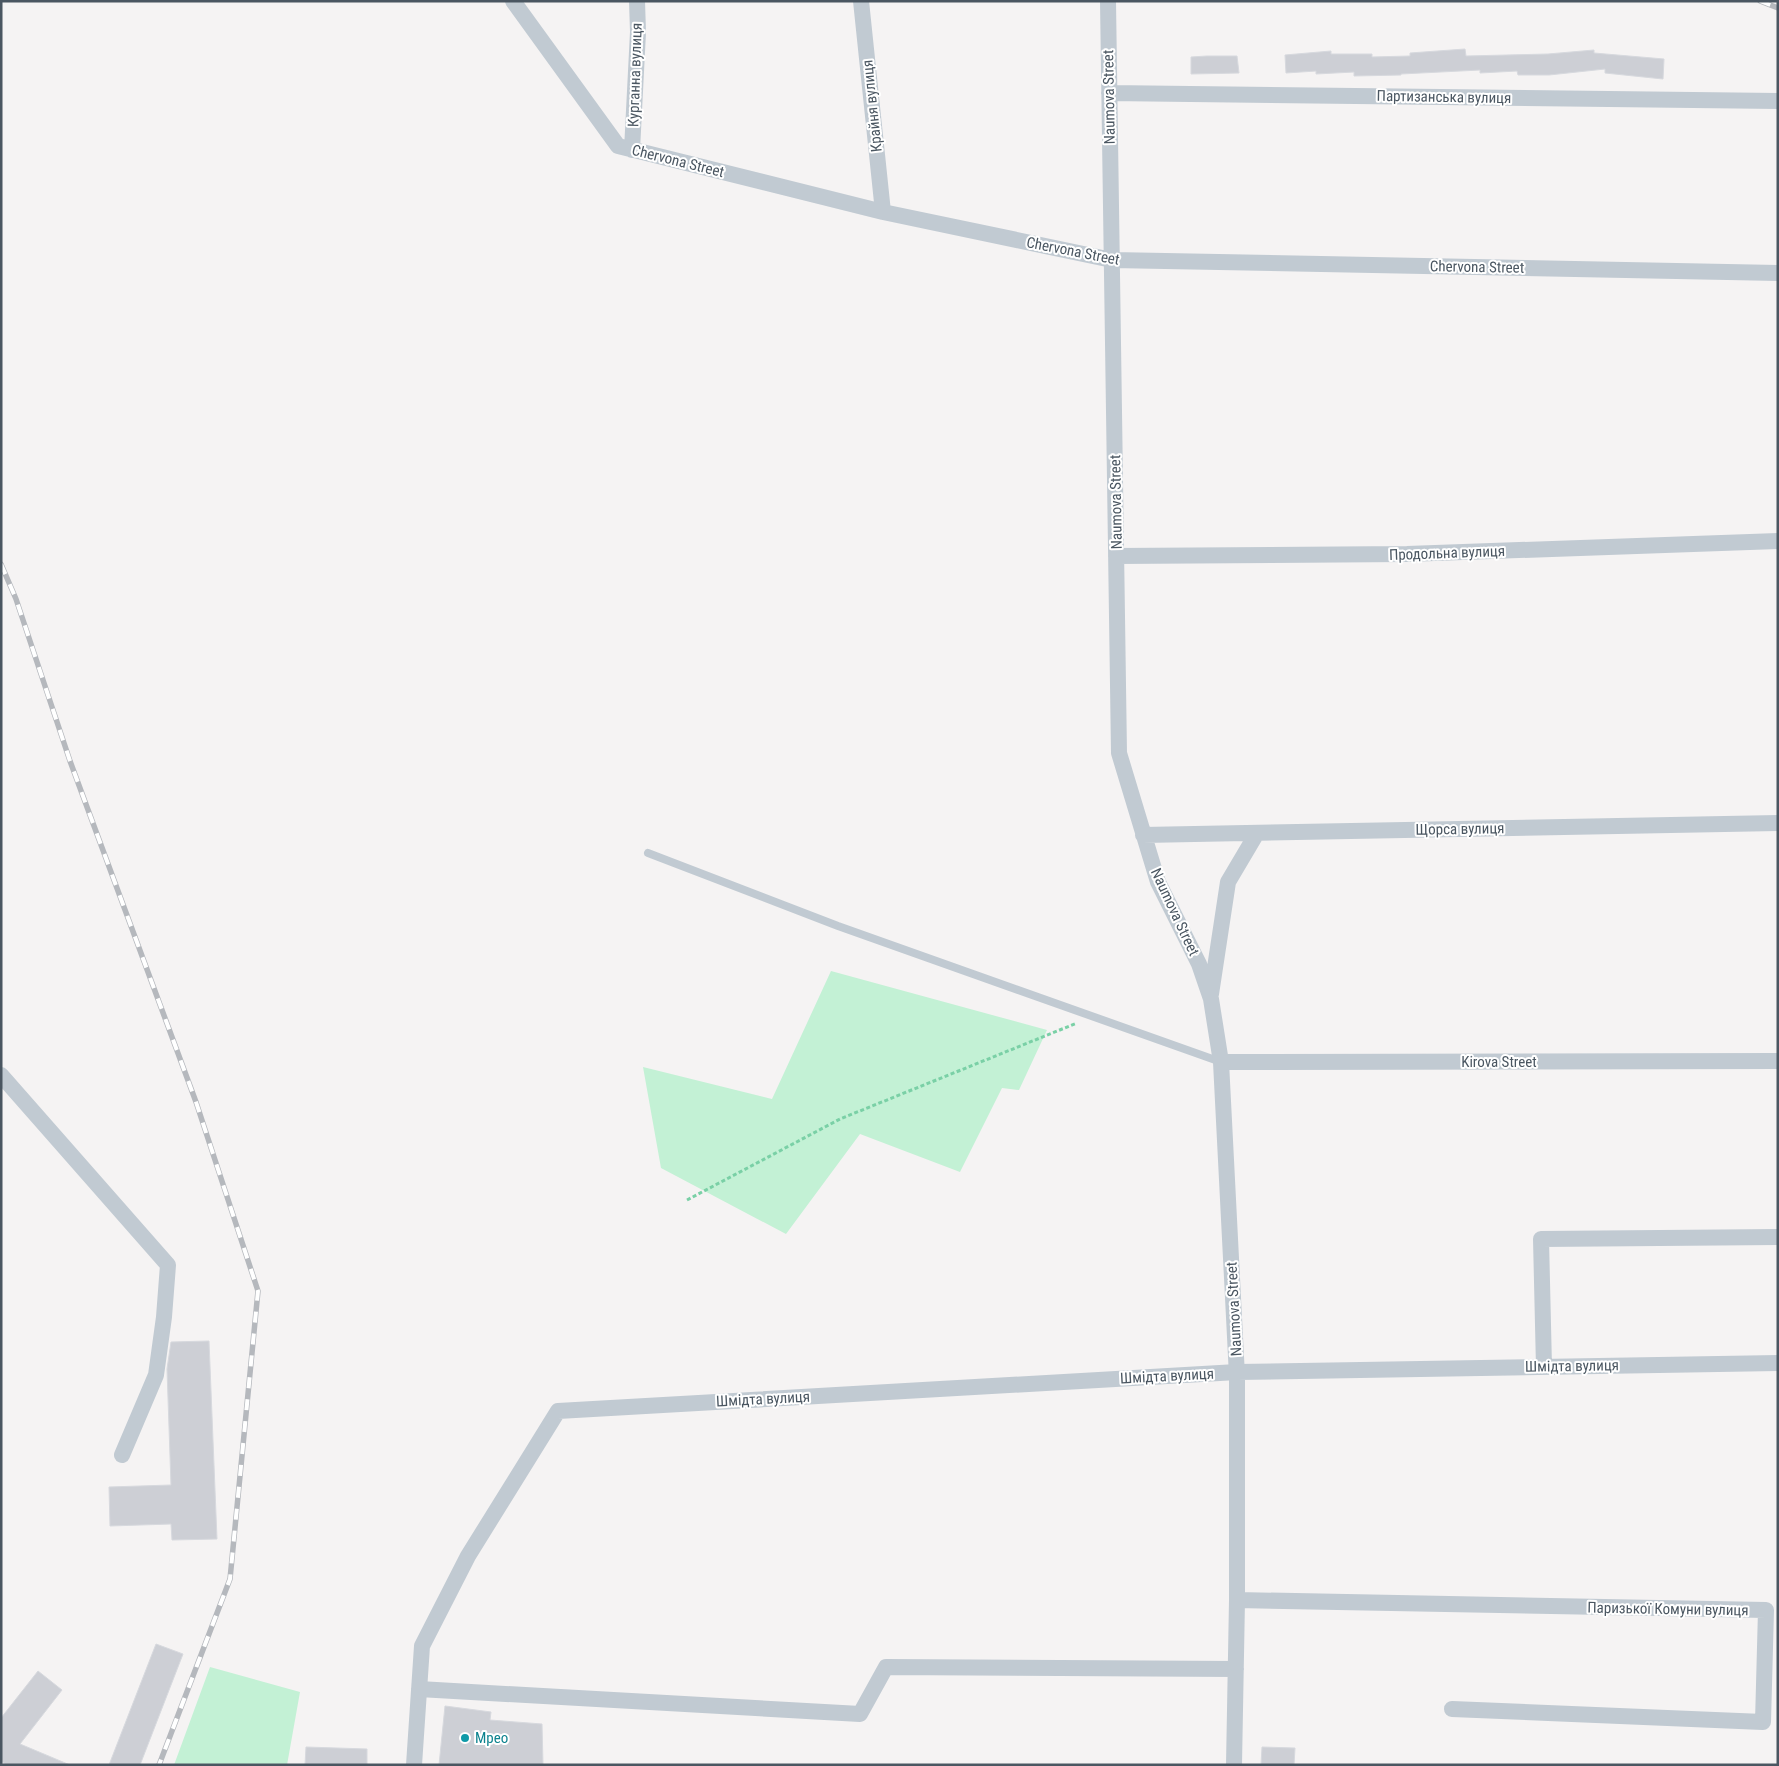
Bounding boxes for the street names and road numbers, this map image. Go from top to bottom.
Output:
street label: Курганна вулиця [624,23,646,127]
street label: Naumova Street [1099,50,1119,144]
street label: Крайня вулиця [858,59,886,153]
street label: Партизанська вулиця [1377,87,1511,107]
street label: Chervona Street [630,141,726,181]
street label: Chervona Street [1025,233,1121,269]
street label: Chervona Street [1430,257,1524,277]
street label: Naumova Street [1106,455,1126,549]
street label: Продольна вулиця [1389,542,1505,564]
street label: Щорса вулиця [1415,819,1505,839]
street label: Naumova Street [1147,865,1203,959]
street label: Kirova Street [1461,1053,1537,1071]
street label: Naumova Street [1223,1261,1245,1357]
street label: Шмідта вулиця [1525,1356,1619,1376]
street label: Шмідта вулиця [1120,1365,1214,1387]
street label: Шмідта вулиця [716,1388,810,1410]
street label: Паризької Комуни вулиця [1587,1599,1749,1619]

